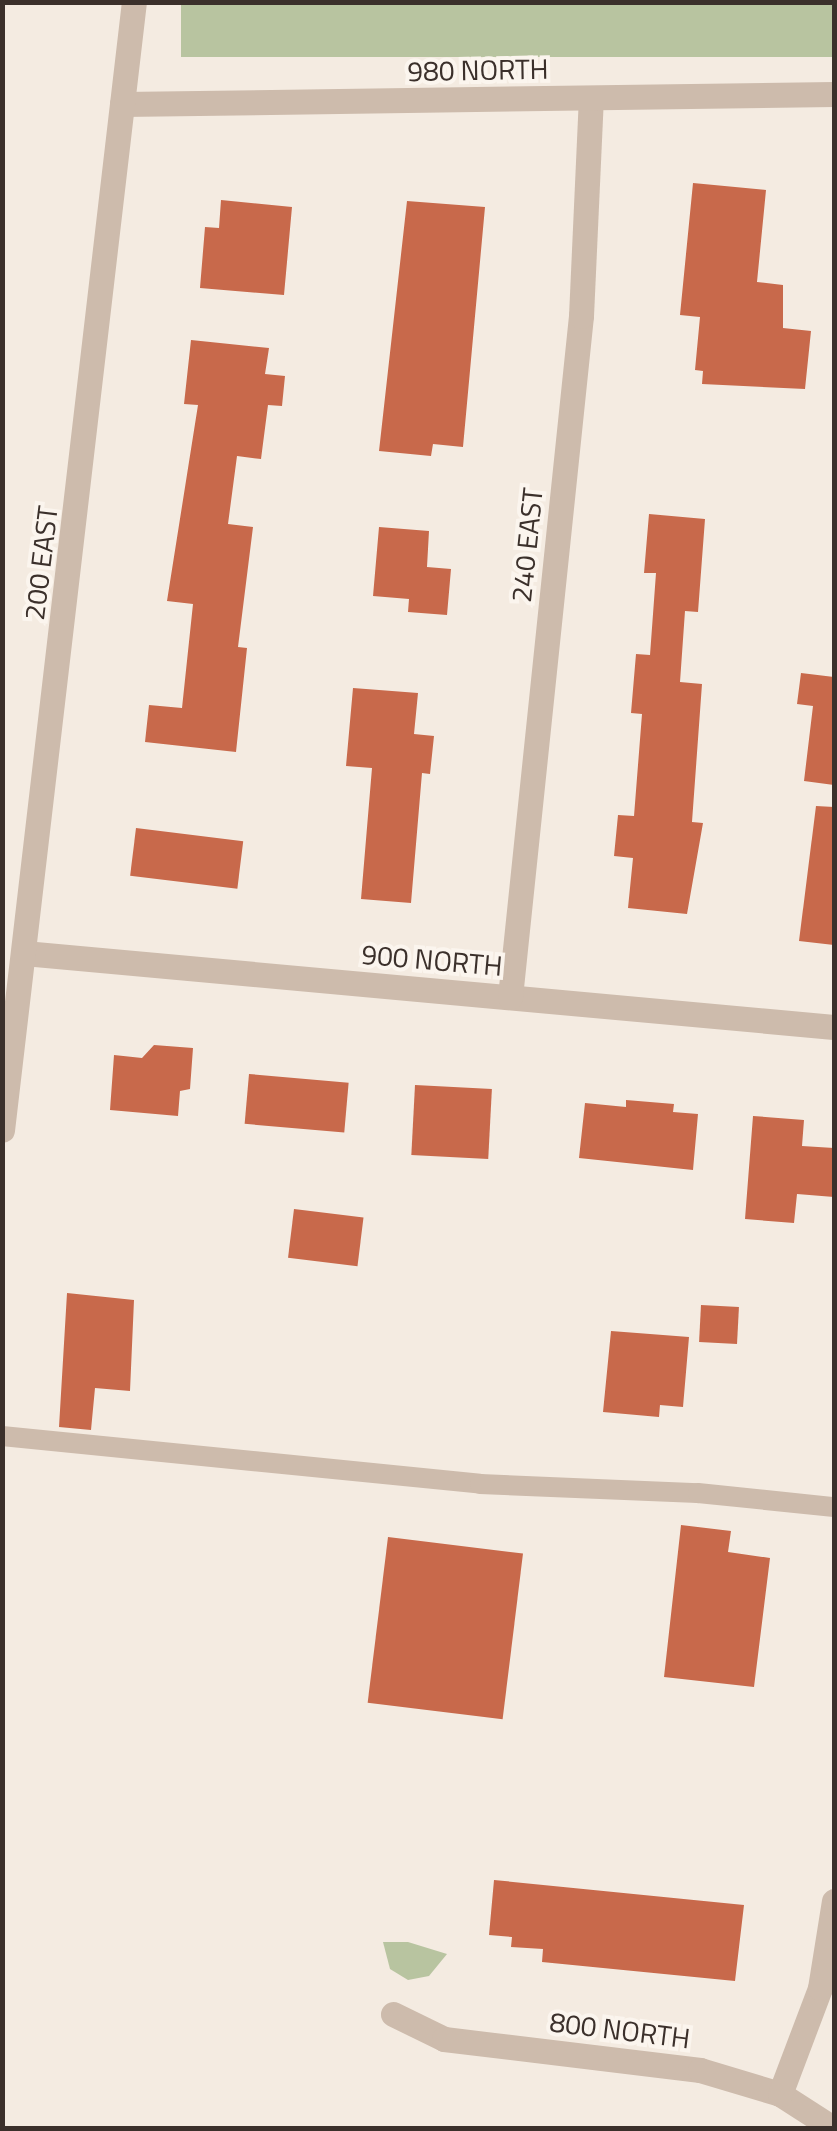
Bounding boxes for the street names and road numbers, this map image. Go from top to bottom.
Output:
street label: 980 NORTH [407,52,549,88]
street label: 240 EAST [504,486,550,604]
street label: 200 EAST [17,504,65,622]
street label: 900 NORTH [360,937,504,983]
street label: 800 NORTH [548,2005,692,2055]

